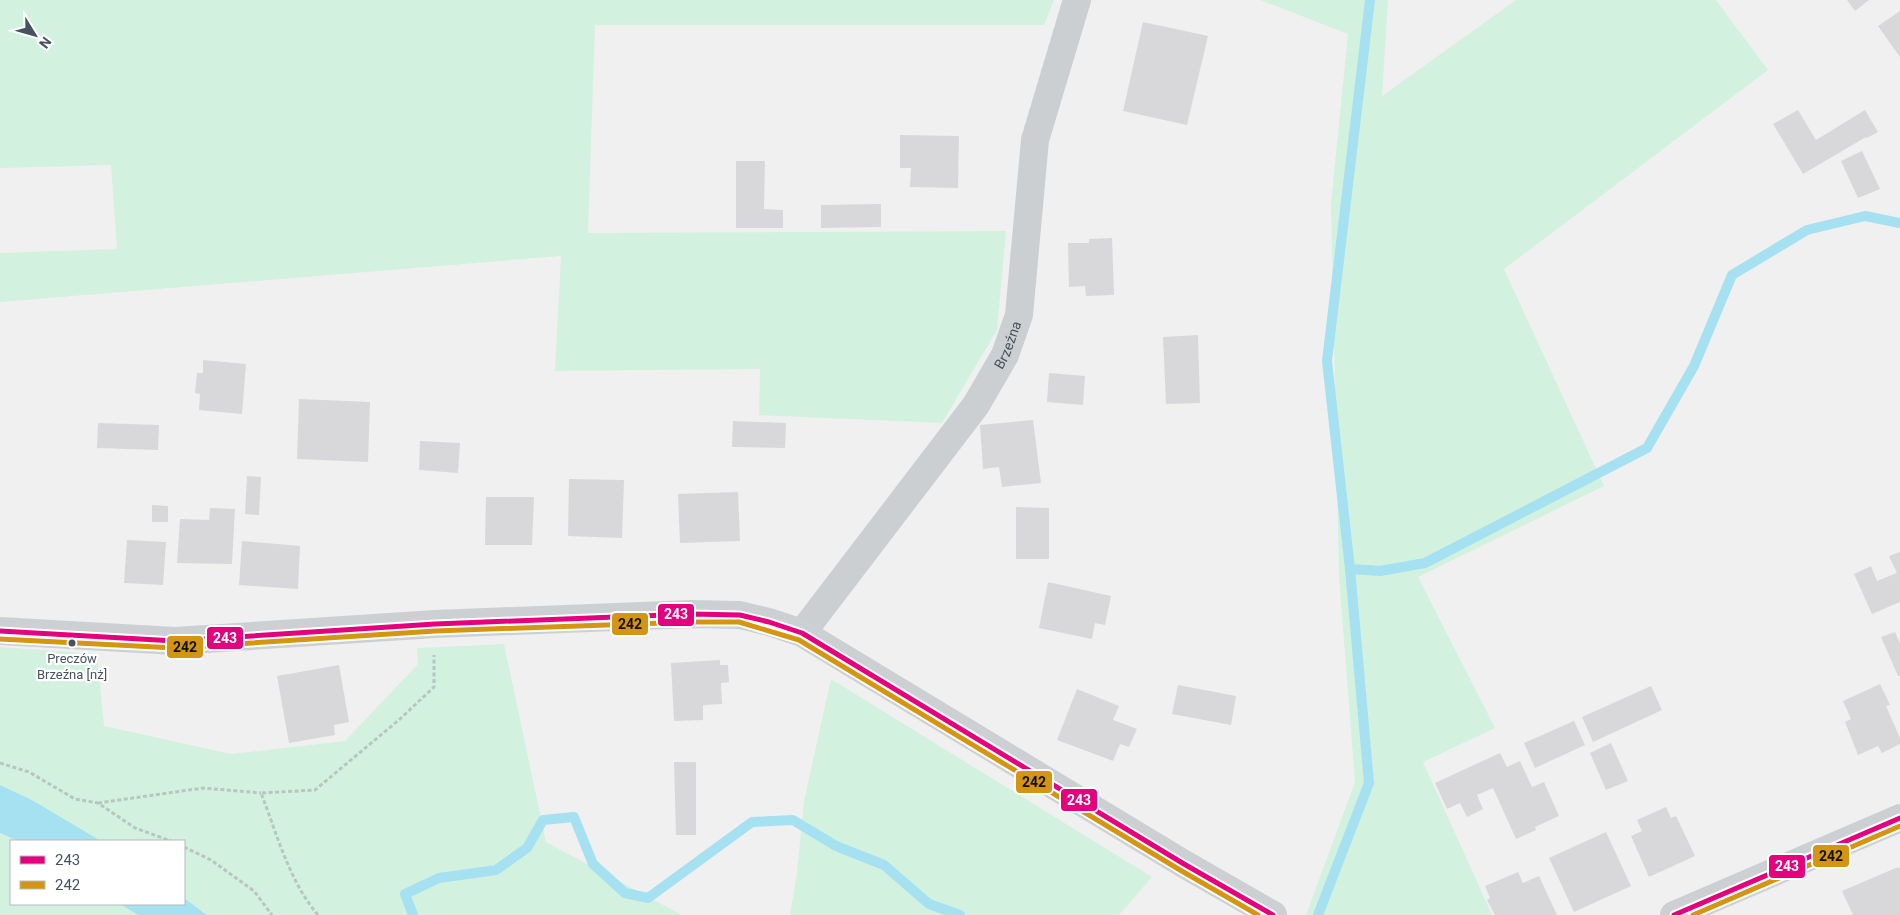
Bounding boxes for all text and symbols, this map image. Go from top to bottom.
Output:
north arrow [10,10,60,60]
text: N [36,34,55,52]
street label: Brzeźna [991,319,1024,372]
line badge: 243 [657,603,695,627]
text: 243 [664,606,688,622]
line badge: 242 [611,612,649,636]
text: 242 [618,616,642,632]
line badge: 243 [206,626,244,650]
text: 243 [213,630,237,646]
line badge: 242 [166,635,204,659]
marker: Preczów Brzeźna [nż] [67,638,77,648]
text: 242 [173,639,197,655]
place label: Preczów Brzeźna [nż] [37,651,107,682]
line badge: 242 [1015,770,1053,794]
text: 242 [1022,774,1046,790]
line badge: 243 [1060,788,1098,812]
text: 243 [1067,792,1091,808]
legend [10,840,185,905]
line badge: 242 [1812,844,1850,868]
text: 242 [1819,848,1843,864]
text: 243 [55,851,80,869]
line badge: 243 [1768,854,1806,879]
text: 243 [1775,858,1799,874]
text: 242 [55,876,80,894]

